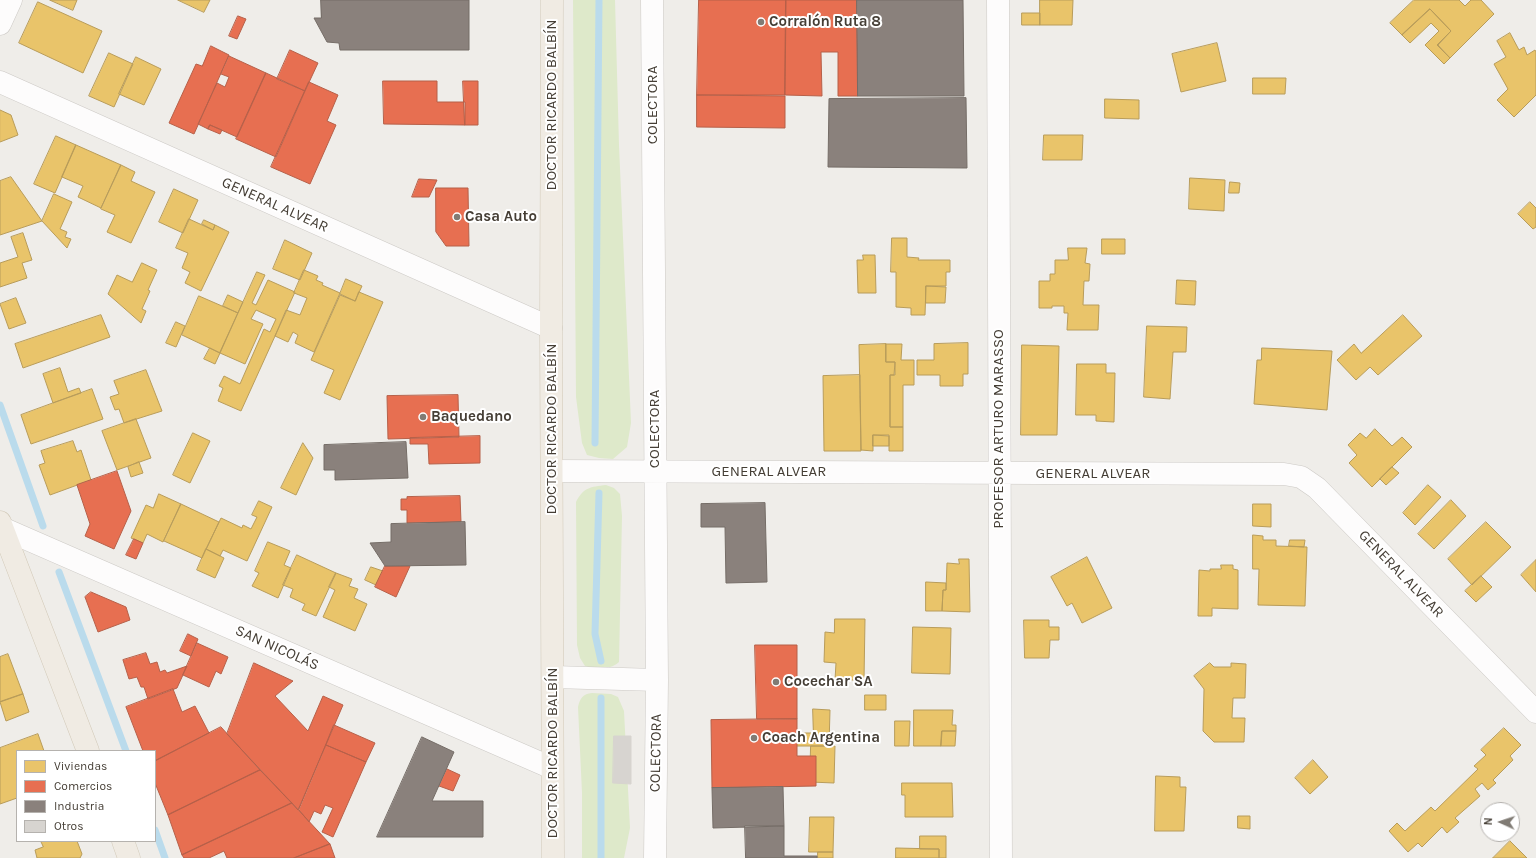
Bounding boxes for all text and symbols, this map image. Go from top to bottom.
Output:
place label: Corralón Ruta 8 [769,13,881,31]
marker: Corralón Ruta 8 [756,17,766,27]
street label: DOCTOR RICARDO BALBÍN [543,20,561,190]
street label: COLECTORA [644,66,662,144]
street label: GENERAL ALVEAR [219,173,331,237]
place label: Casa Auto [465,208,537,226]
marker: Casa Auto [452,212,462,222]
street label: PROFESOR ARTURO MARASSO [990,329,1008,529]
street label: DOCTOR RICARDO BALBÍN [543,344,561,514]
street label: COLECTORA [646,390,664,468]
place label: Baquedano [431,408,512,426]
marker: Baquedano [418,412,428,422]
street label: GENERAL ALVEAR [712,463,826,481]
street label: GENERAL ALVEAR [1036,465,1150,483]
street label: GENERAL ALVEAR [1355,526,1447,622]
street label: SAN NICOLÁS [232,622,322,674]
street label: DOCTOR RICARDO BALBÍN [544,668,562,838]
place label: Cocechar SA [784,673,873,691]
marker: Cocechar SA [771,677,781,687]
street label: COLECTORA [646,714,666,792]
place label: Coach Argentina [762,729,880,747]
marker: Coach Argentina [749,733,759,743]
legend [16,750,156,842]
text: Viviendas [54,759,107,773]
text: Comercios [54,779,112,793]
text: Industria [54,799,104,813]
north arrow [1480,802,1520,842]
text: N [1482,817,1495,826]
text: Otros [54,819,83,833]

